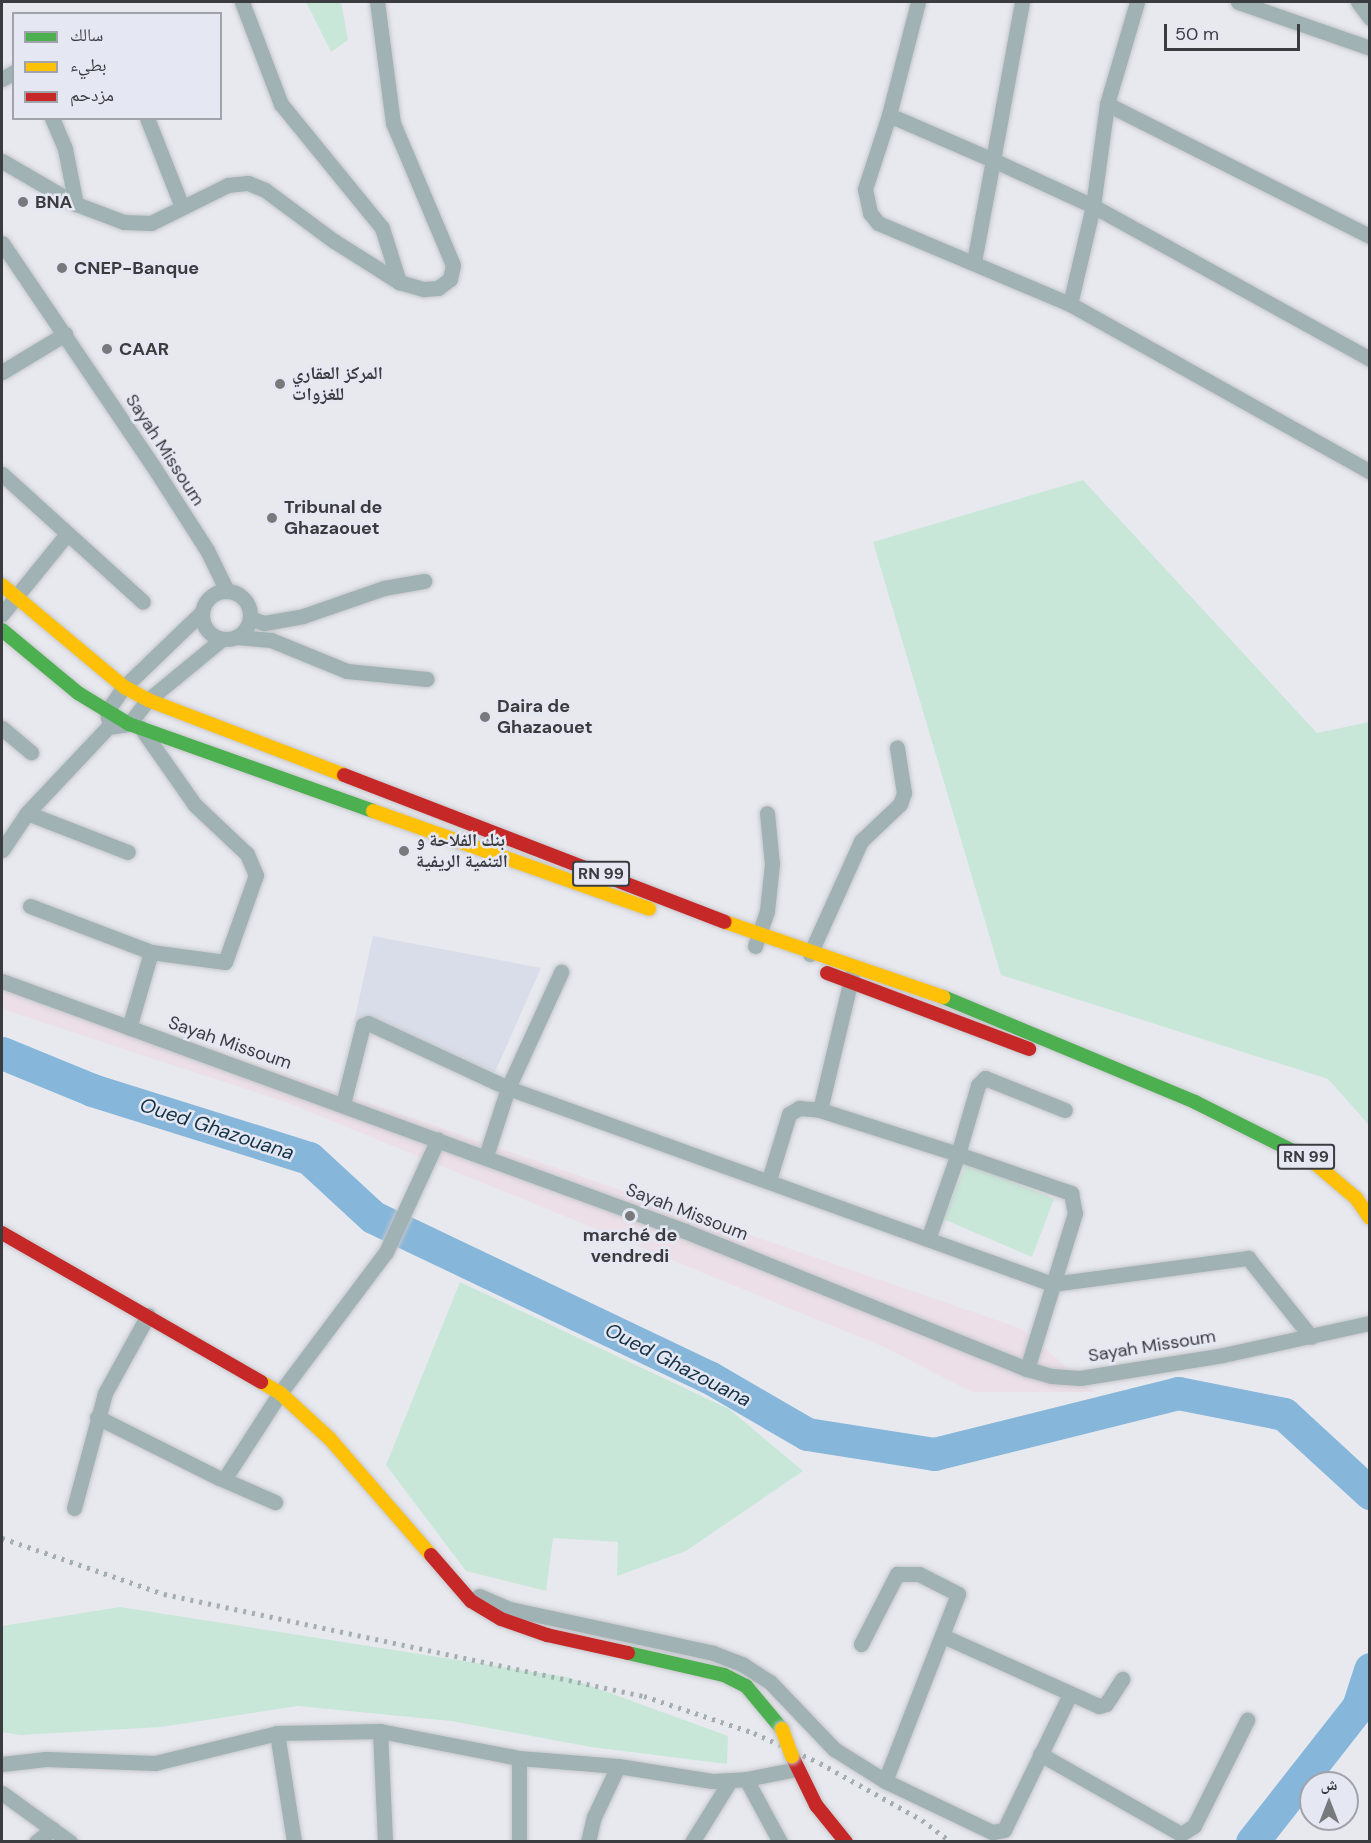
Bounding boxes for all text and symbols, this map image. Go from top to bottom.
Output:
legend [12,12,222,120]
scale bar [1167,12,1304,50]
text: 50 m [1175,22,1219,46]
text: سالك [70,23,103,47]
text: بطيء [70,53,107,77]
text: مزدحم [70,83,114,107]
place label: BNA [35,191,72,213]
marker: BNA [16,195,30,209]
place label: CNEP-Banque [74,257,199,279]
marker: CNEP-Banque [55,261,69,275]
place label: CAAR [119,338,169,360]
marker: CAAR [100,342,114,356]
place label: المركز العقاري للغزوات [292,363,383,406]
marker: المركز العقاري للغزوات [273,377,287,391]
street label: Sayah Missoum [121,390,209,510]
place label: Tribunal de Ghazaouet [284,497,382,540]
marker: Tribunal de Ghazaouet [265,511,279,525]
place label: Daira de Ghazaouet [497,696,593,738]
marker: Daira de Ghazaouet [478,710,492,724]
place label: بنك الفلاحة و التنمية الريفية [416,830,508,872]
marker: بنك الفلاحة و التنمية الريفية [397,844,411,858]
road number: RN 99 [571,861,631,887]
street label: Sayah Missoum [166,1012,294,1074]
water label: Oued Ghazouana [137,1093,297,1165]
road number: RN 99 [1276,1144,1336,1170]
street label: Sayah Missoum [623,1179,751,1245]
marker: marché de vendredi [623,1209,637,1223]
place label: marché de vendredi [583,1225,677,1268]
water label: Oued Ghazouana [601,1318,755,1412]
street label: Sayah Missoum [1087,1325,1217,1367]
north arrow [1299,1771,1359,1831]
text: ش [1321,1774,1337,1795]

